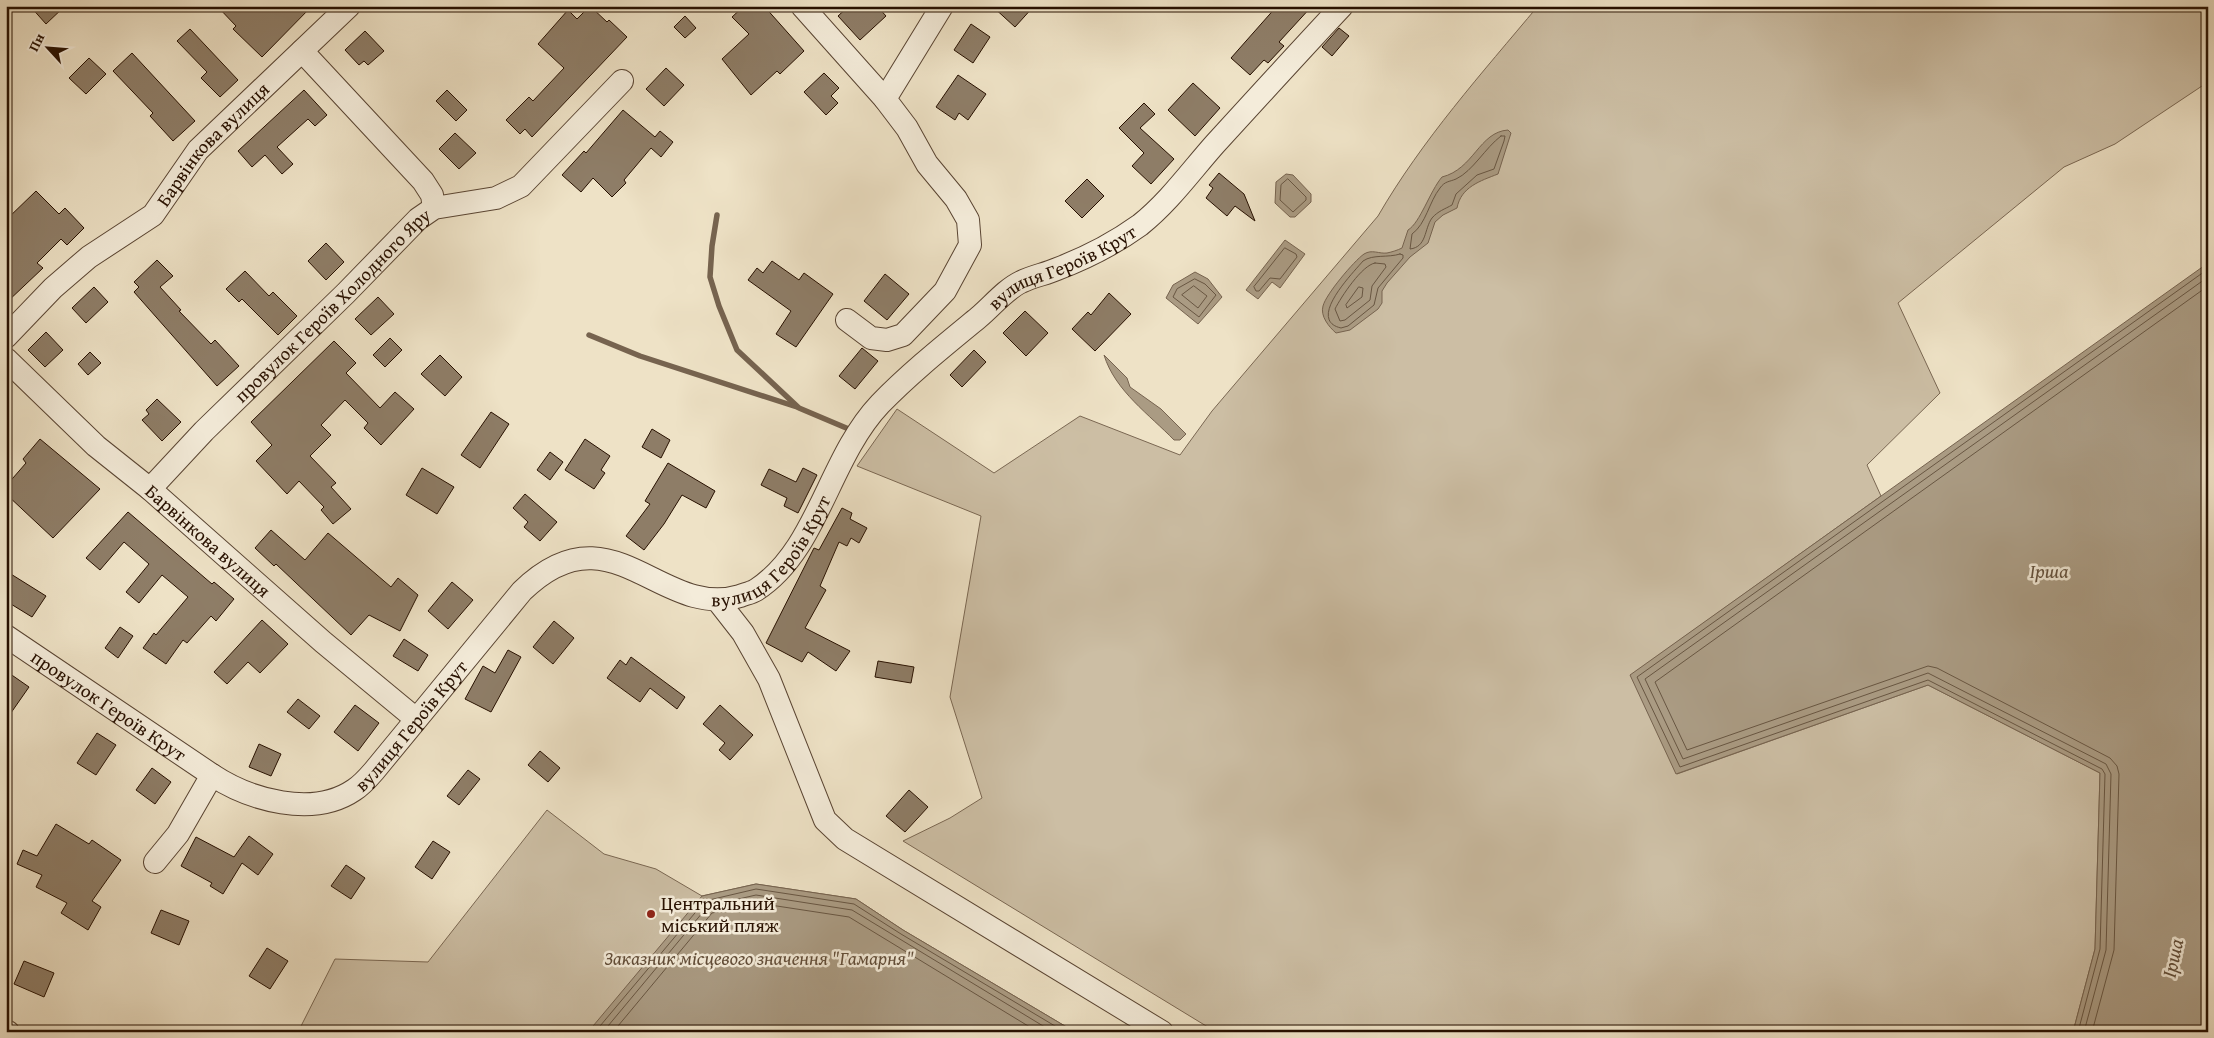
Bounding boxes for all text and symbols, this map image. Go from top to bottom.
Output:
north arrow [22,22,72,72]
text: Пн [23,29,49,55]
street label: Барвінкова вулиця [149,75,276,212]
street label: провулок Героїв Холодного Яру [227,200,436,409]
street label: вулиця Героїв Крут [981,217,1142,316]
street label: Барвінкова вулиця [139,477,277,604]
street label: вулиця Героїв Крут [711,490,838,613]
water label: Ірша [2029,556,2069,585]
street label: провулок Героїв Крут [25,643,193,768]
street label: вулиця Героїв Крут [349,653,474,798]
place label: Центральний міський пляж [661,889,779,939]
marker: Центральний міський пляж [645,908,657,920]
water label: Ірша [2154,935,2190,980]
park label: Заказник місцевого значення "Гамарня" [604,944,914,972]

